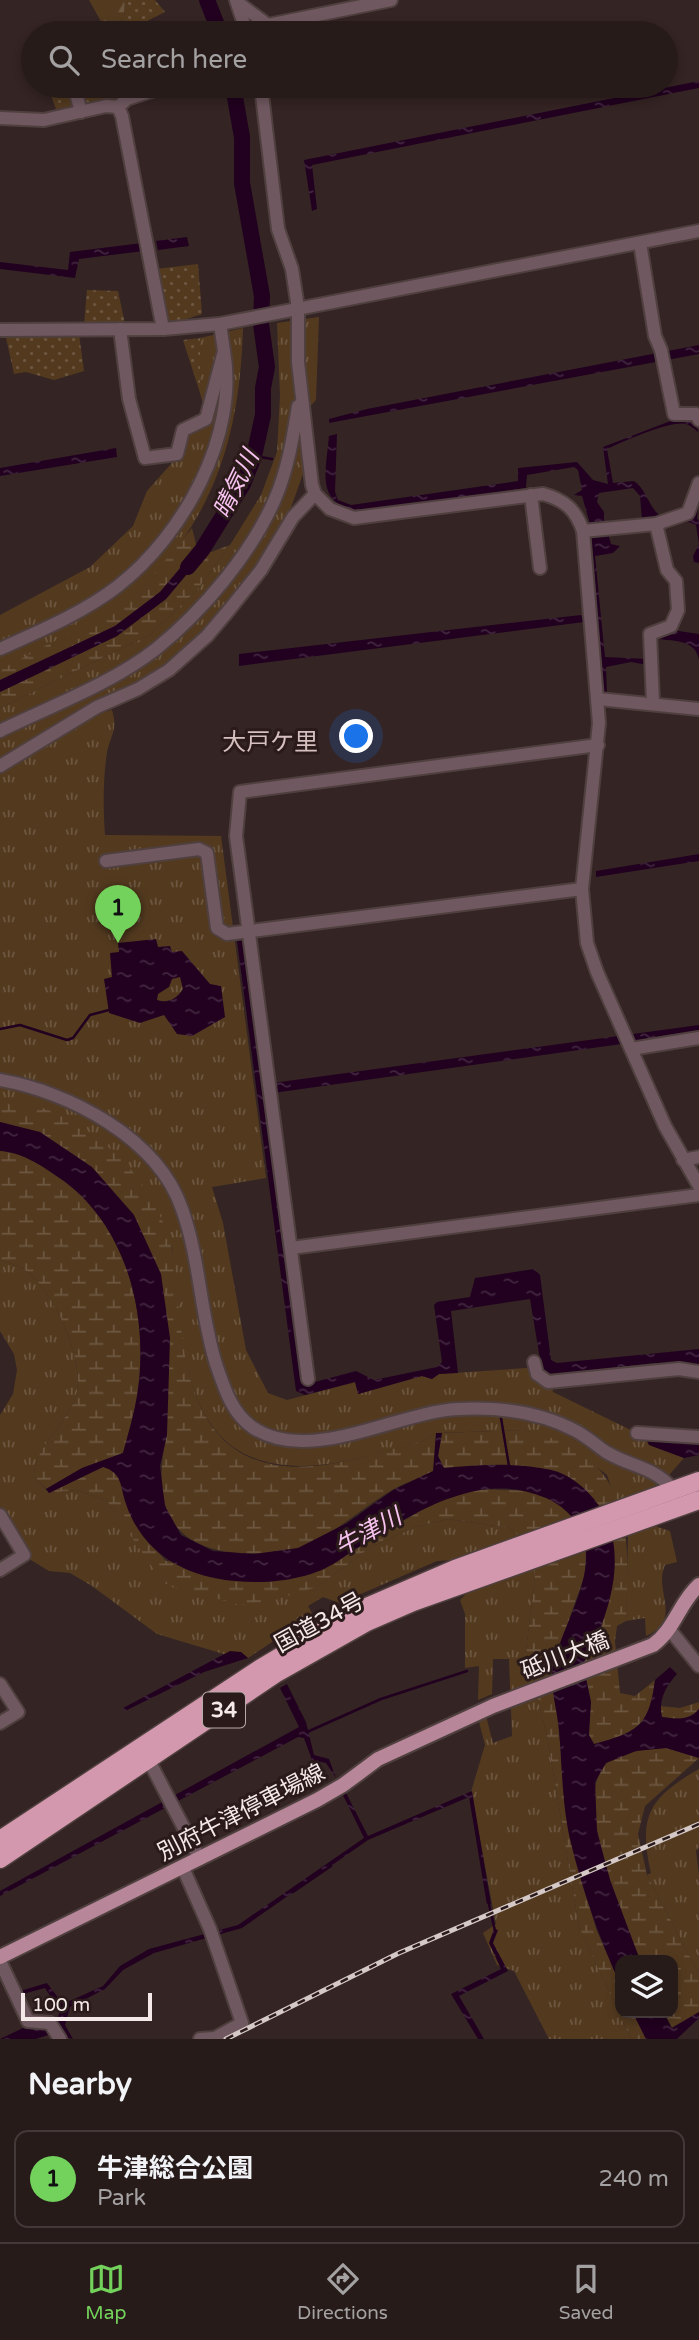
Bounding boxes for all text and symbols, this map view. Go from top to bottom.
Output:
search box [21,21,678,98]
icon: search [45,41,83,79]
text: Search here [101,44,247,75]
water label: 晴気川 [208,443,267,523]
your location [339,719,373,753]
district label: 大戸ケ里 [222,728,318,757]
pin: 1 [95,885,141,943]
water label: 牛津川 [330,1501,409,1563]
street label: 国道34号 [270,1587,369,1659]
street label: 砥川大橋 [517,1626,613,1685]
road number: 34 [203,1692,245,1728]
street label: 別府牛津停車場線 [153,1759,330,1867]
map controls [615,1955,678,2018]
button: layers [615,1955,678,2018]
scale bar [21,1990,152,2022]
text: 100 m [32,1994,90,2016]
text: Nearby [28,2066,132,2103]
text: 牛津総合公園 [97,2153,253,2184]
text: 1 [46,2165,60,2193]
text: 240 m [599,2165,669,2193]
text: Park [97,2184,146,2212]
tab: Map [85,2260,126,2324]
tab: Directions [297,2260,388,2324]
tab: Saved [559,2260,614,2324]

